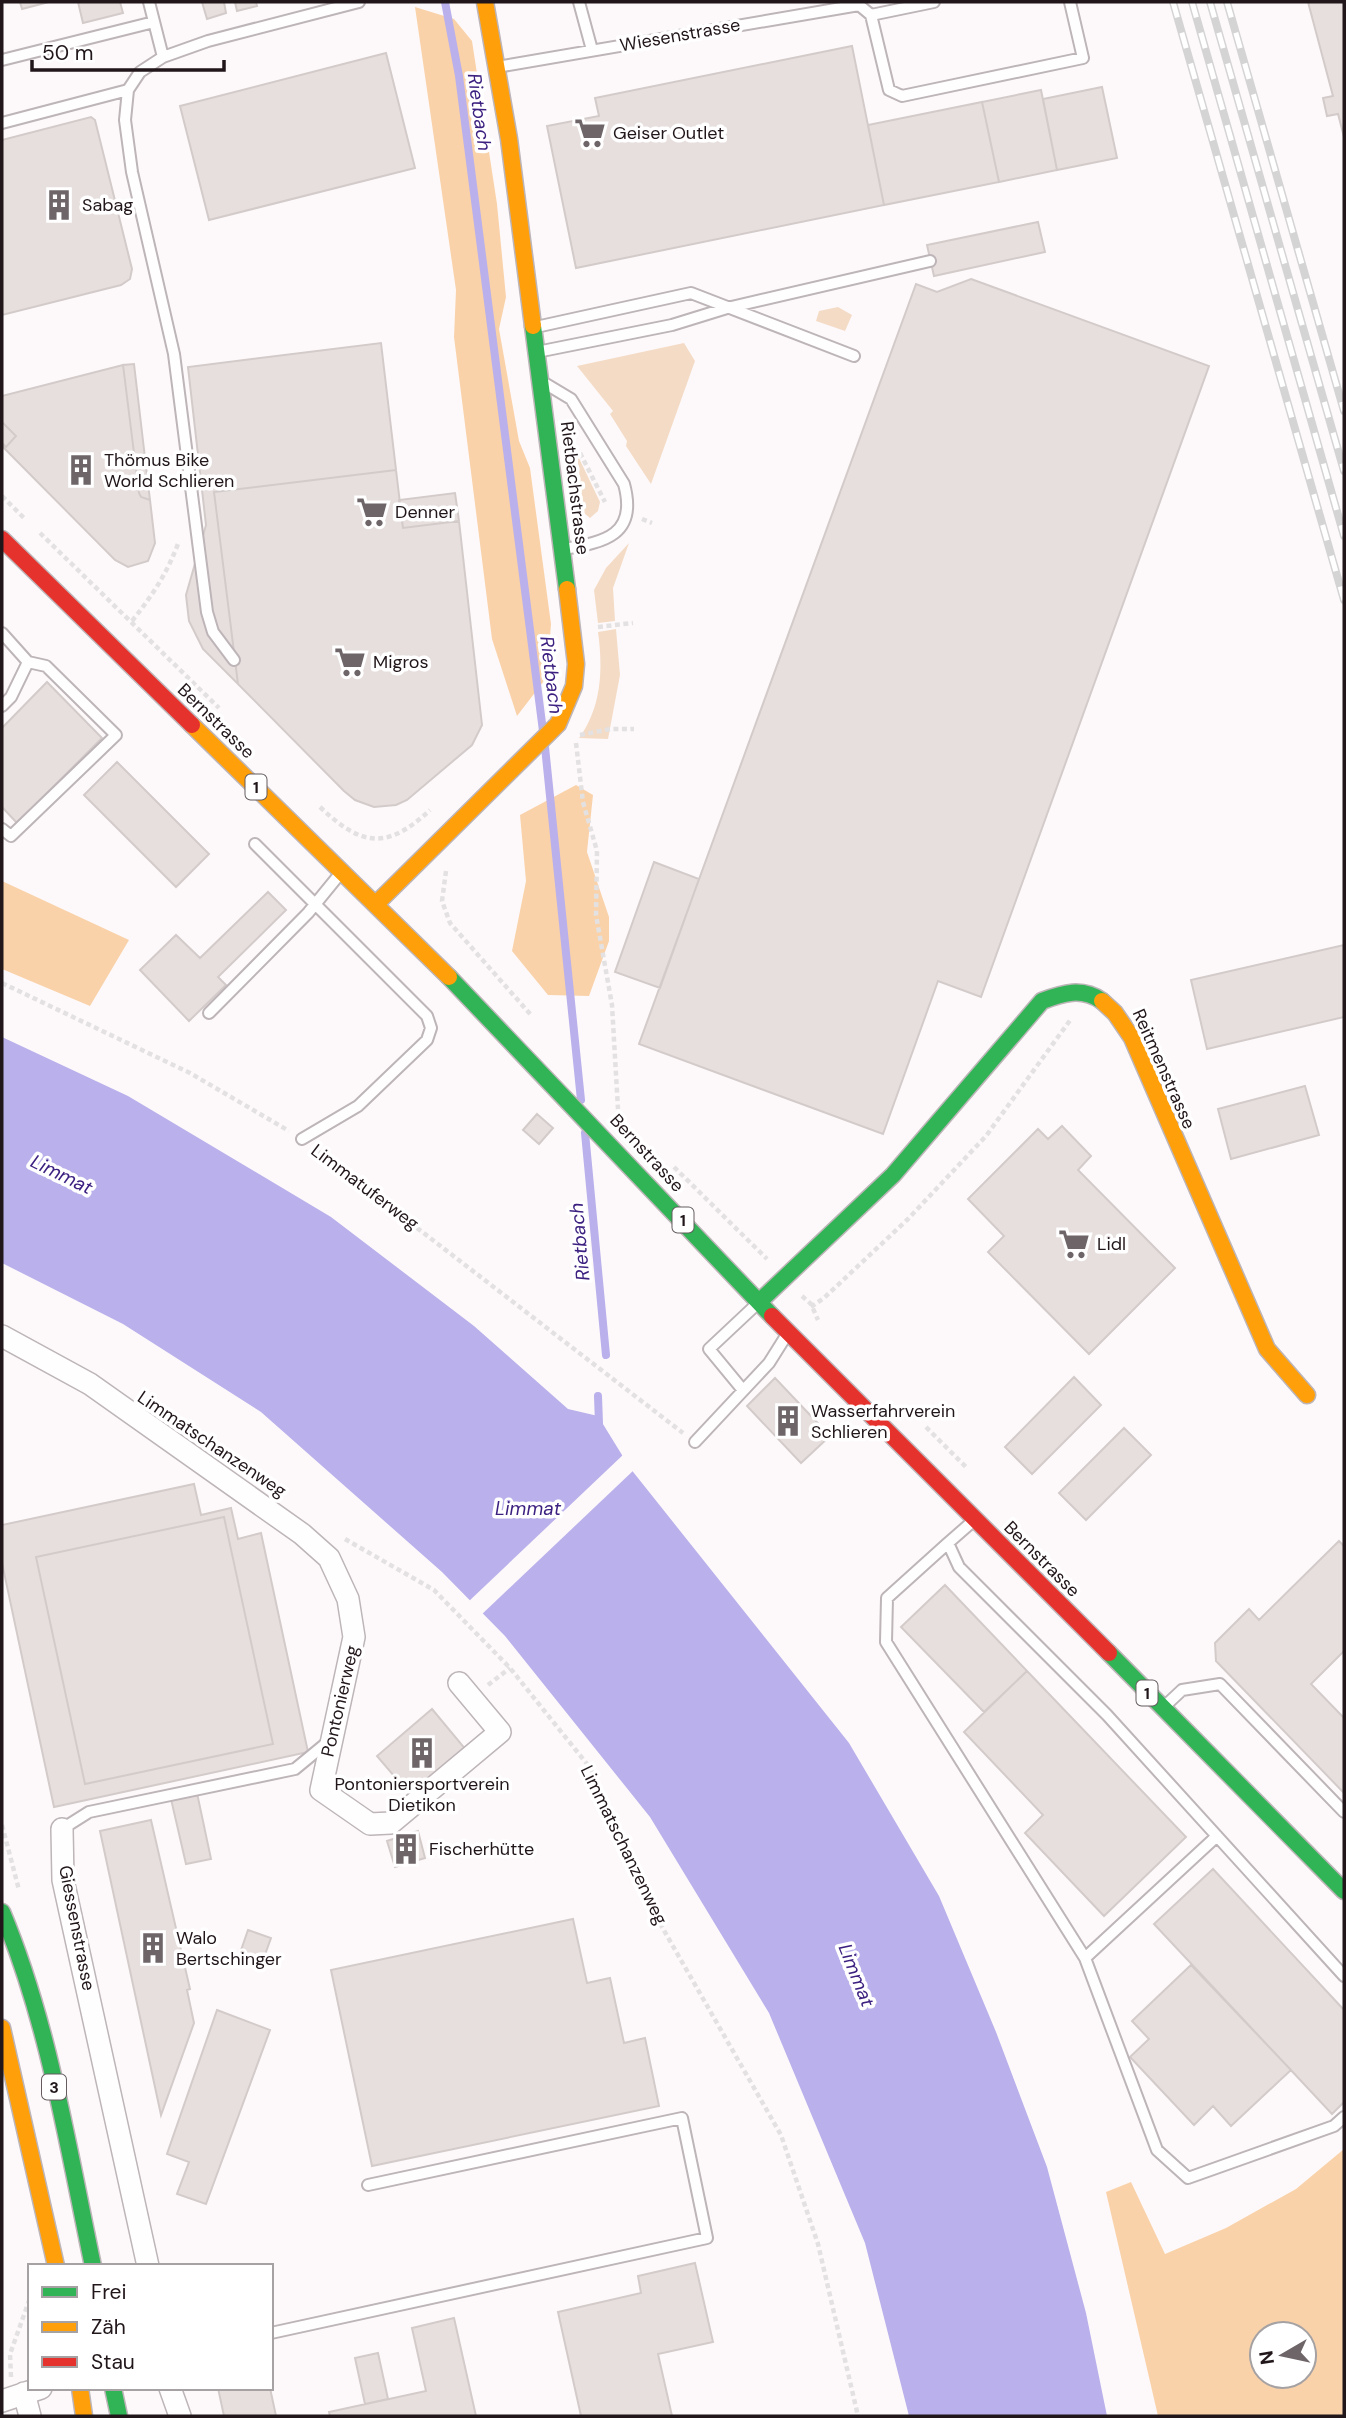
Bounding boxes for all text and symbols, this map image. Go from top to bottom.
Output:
street label: Wiesenstrasse [618,13,742,57]
scale bar [32,28,224,72]
text: 50 m [42,39,93,67]
water label: Rietbach [462,72,497,153]
supermarket icon: Geiser Outlet [573,116,607,150]
place label: Geiser Outlet [613,121,724,145]
building icon: Sabag [42,188,76,222]
place label: Sabag [82,193,133,217]
street label: Rietbachstrasse [555,420,595,556]
place label: Thömus Bike World Schlieren [104,448,234,493]
building icon: Thömus Bike World Schlieren [64,453,98,487]
supermarket icon: Denner [355,495,389,529]
place label: Denner [395,500,455,524]
water label: Rietbach [534,635,569,715]
supermarket icon: Migros [333,645,367,679]
place label: Migros [373,650,429,674]
street label: Bernstrasse [172,678,260,764]
road number: 1 [246,774,266,800]
street label: Reitmenstrasse [1127,1005,1201,1133]
street label: Bernstrasse [605,1109,689,1197]
street label: Limmatuferweg [306,1139,424,1235]
water label: Limmat [27,1149,98,1200]
water label: Rietbach [564,1202,595,1282]
road number: 1 [672,1208,694,1232]
supermarket icon: Lidl [1057,1227,1091,1261]
place label: Lidl [1097,1232,1126,1256]
street label: Limmatschanzenweg [133,1385,291,1503]
place label: Wasserfahrverein Schlieren [811,1399,955,1444]
building icon: Wasserfahrverein Schlieren [771,1404,805,1438]
water label: Limmat [495,1496,562,1521]
street label: Bernstrasse [999,1516,1085,1602]
street label: Pontonierweg [316,1643,364,1759]
road number: 1 [1136,1680,1158,1706]
building icon: Pontoniersportverein Dietikon [405,1736,439,1770]
street label: Limmatschanzenweg [575,1761,673,1929]
place label: Pontoniersportverein Dietikon [334,1772,510,1817]
building icon: Fischerhütte [389,1832,423,1866]
place label: Fischerhütte [429,1837,534,1861]
street label: Giessenstrasse [53,1863,101,1993]
place label: Walo Bertschinger [176,1926,282,1971]
building icon: Walo Bertschinger [136,1931,170,1965]
water label: Limmat [833,1940,881,2011]
road number: 3 [42,2074,66,2100]
legend [28,2264,273,2390]
text: Frei [91,2278,127,2306]
text: Zäh [91,2313,126,2341]
north arrow [1248,2320,1318,2390]
text: Stau [91,2348,135,2376]
text: N [1253,2349,1280,2366]

